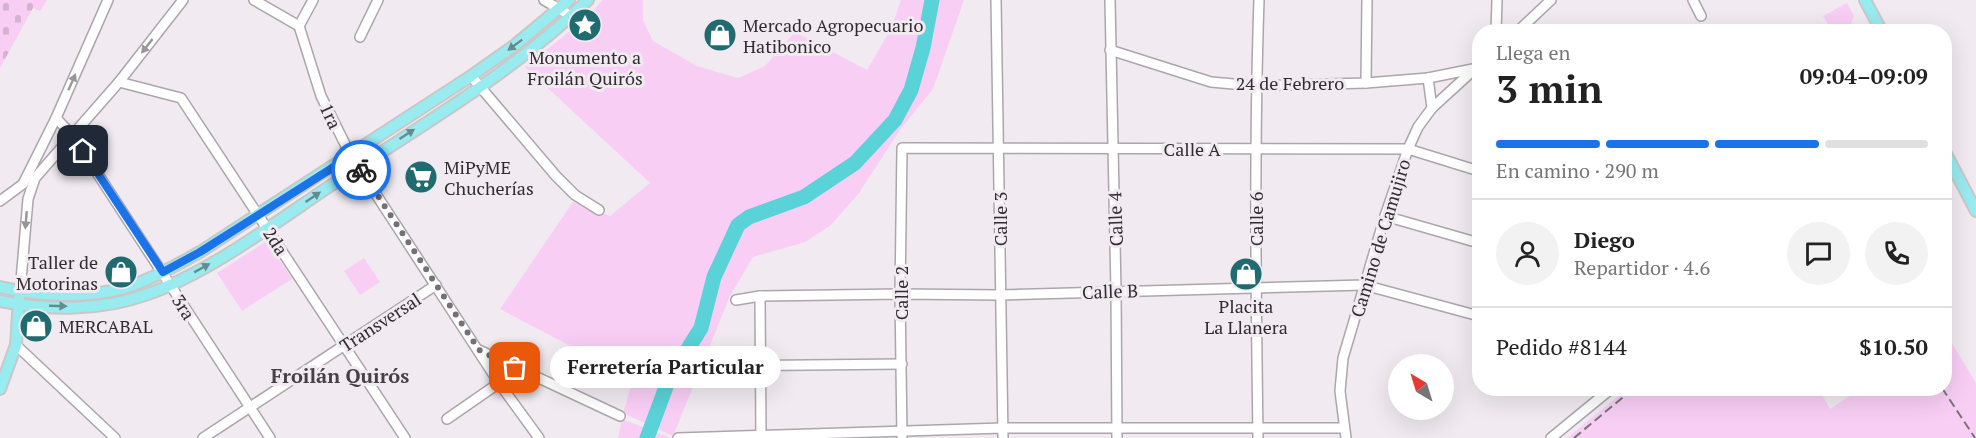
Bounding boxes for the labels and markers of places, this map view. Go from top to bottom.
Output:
place icon: Monumento a Froilán Quirós [567,7,603,43]
place label: Mercado Agropecuario Hatibonico [743,13,923,58]
shop icon: Mercado Agropecuario Hatibonico [702,17,738,53]
place label: Monumento a Froilán Quirós [527,45,643,90]
pin [57,125,108,176]
place label: MiPyME Chucherías [444,155,534,200]
supermarket icon: MiPyME Chucherías [403,159,439,195]
place label: Taller de Motorinas [16,250,98,295]
shop icon: Taller de Motorinas [103,254,139,290]
shop icon: Placita La Llanera [1228,256,1264,292]
place label: Placita La Llanera [1204,294,1288,339]
shop icon: MERCABAL [18,308,54,344]
place label: MERCABAL [59,314,153,338]
pin [489,342,540,393]
callout: Ferretería Particular [551,347,782,389]

